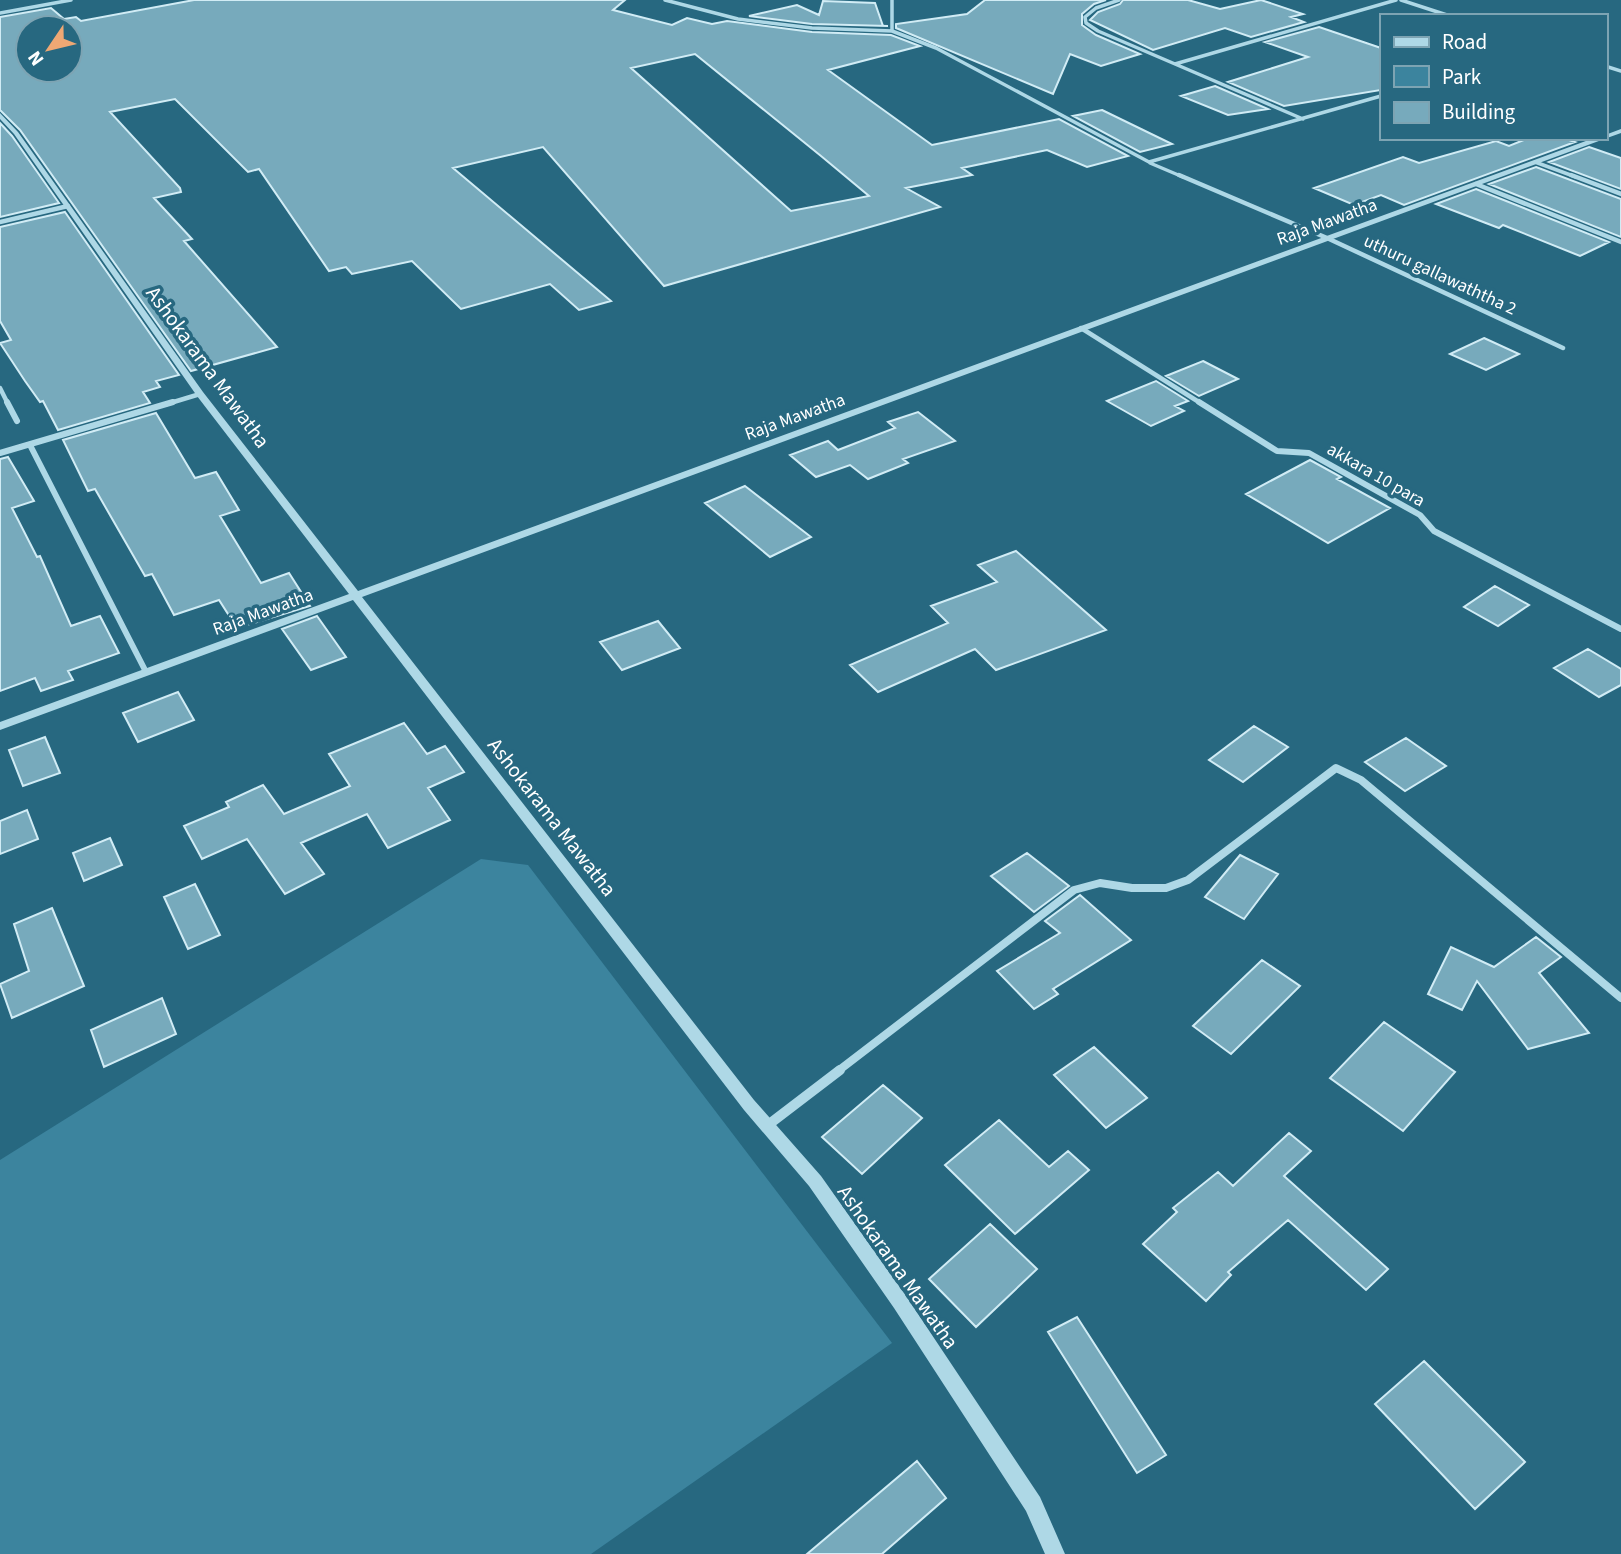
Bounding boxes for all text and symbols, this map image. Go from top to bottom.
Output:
north arrow [14,14,84,84]
legend [1380,14,1607,140]
text: Road [1442,27,1487,57]
text: N [22,45,51,71]
text: Park [1442,62,1482,92]
text: Building [1442,97,1516,127]
street label: Raja Mawatha [1273,192,1381,252]
street label: uthuru gallawaththa 2 [1359,229,1521,321]
street label: Ashokarama Mawatha [139,280,277,454]
street label: Raja Mawatha [741,387,849,447]
street label: akkara 10 para [1322,437,1430,513]
street label: Raja Mawatha [209,582,317,642]
street label: Ashokarama Mawatha [480,731,624,903]
street label: Ashokarama Mawatha [830,1179,966,1355]

